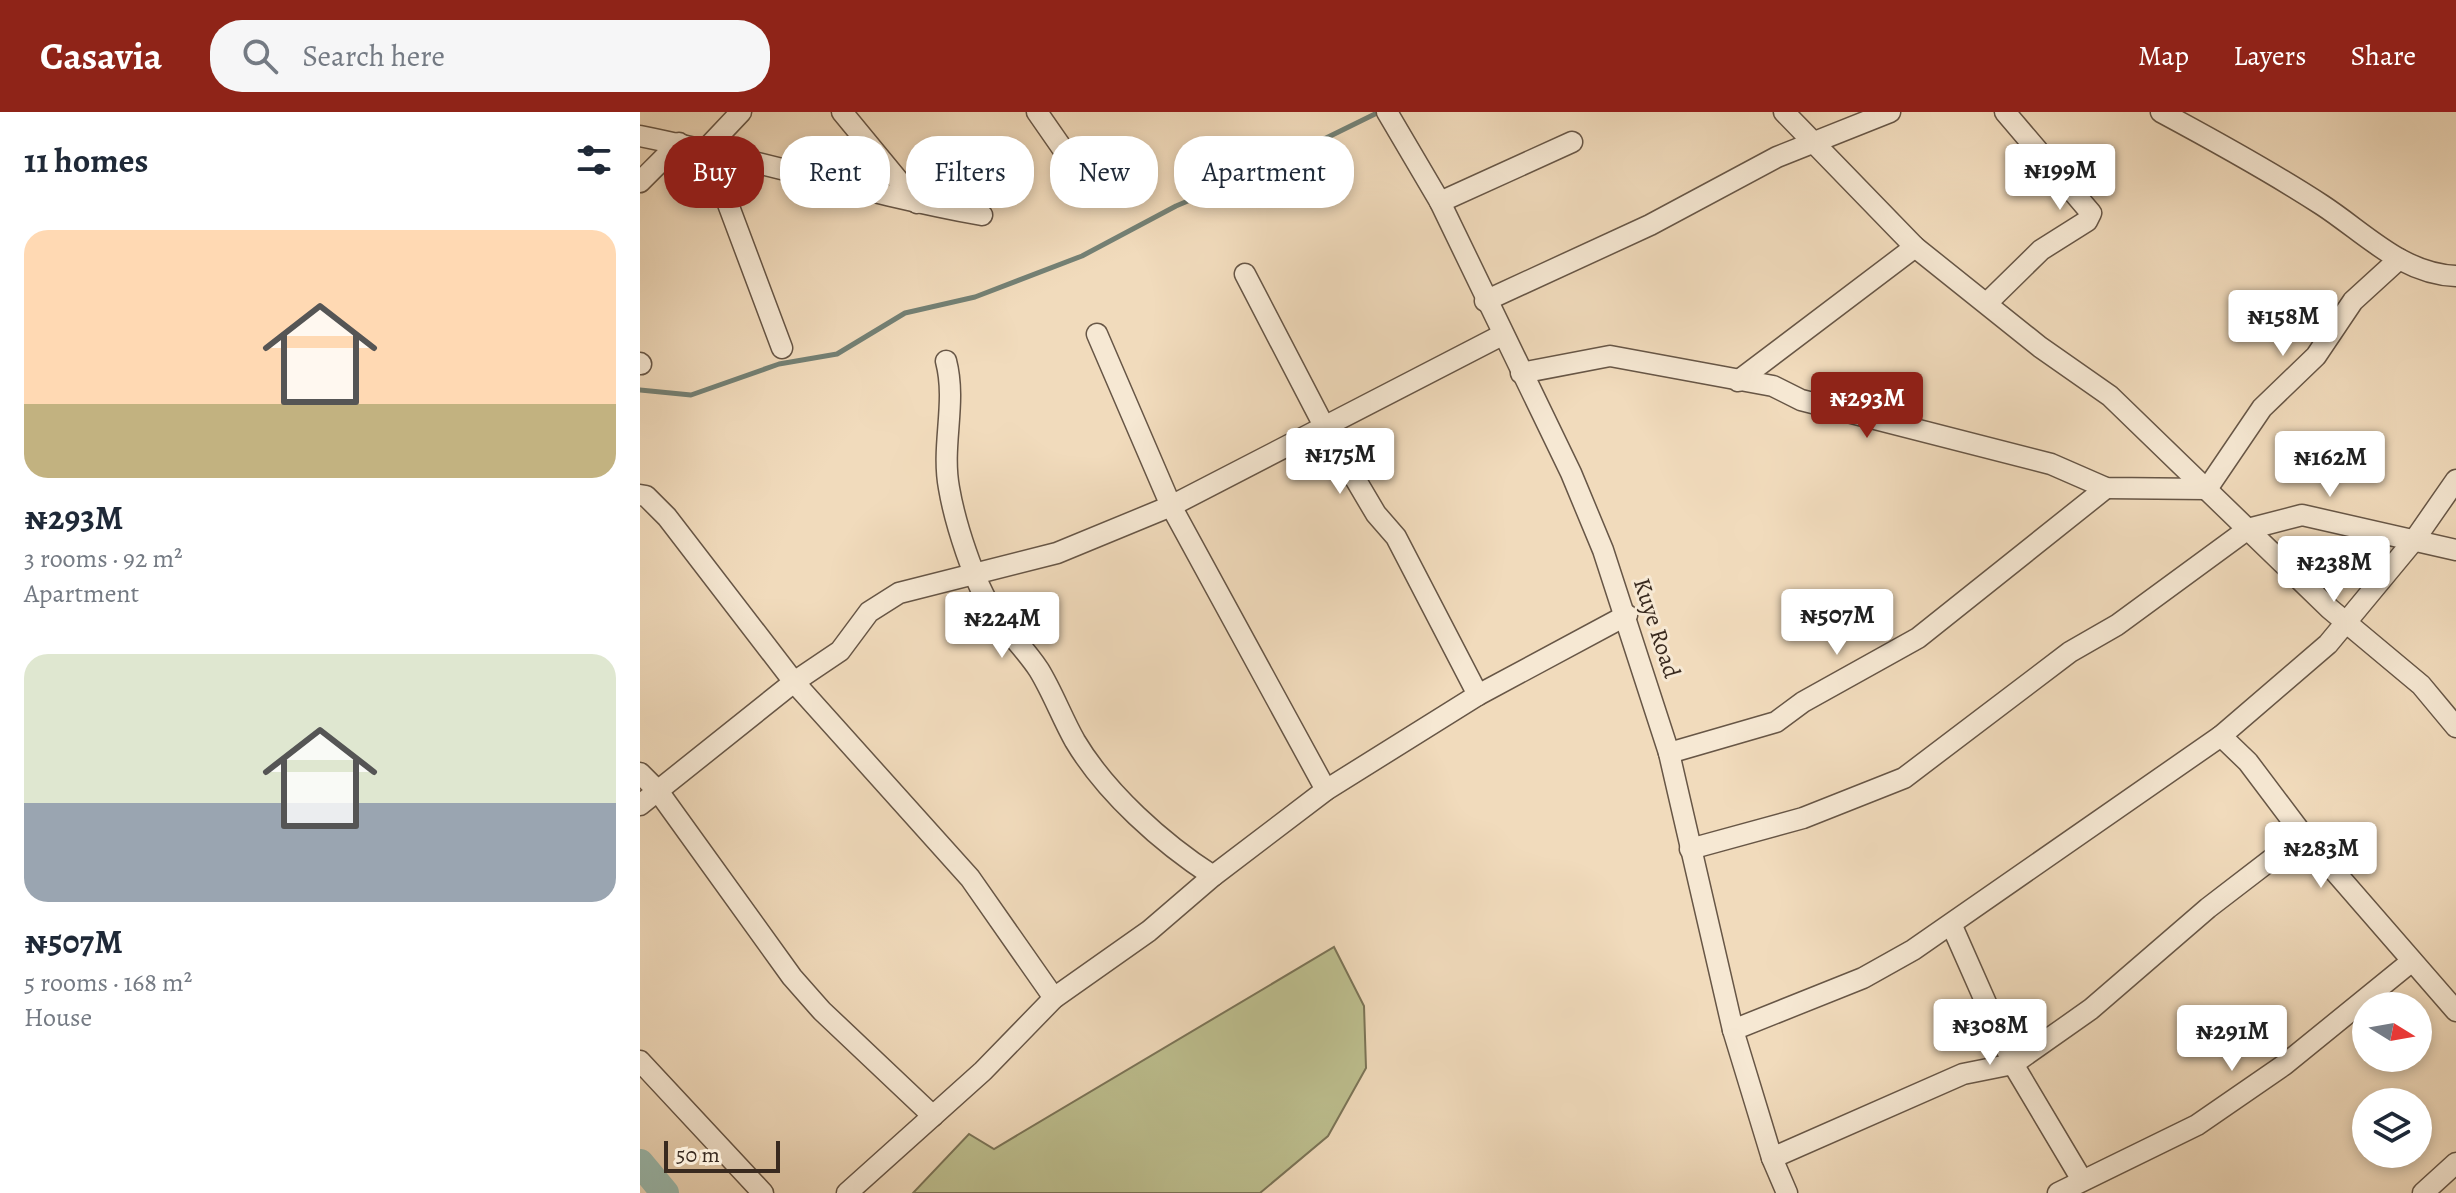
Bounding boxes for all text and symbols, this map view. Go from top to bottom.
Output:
search box [210,20,770,92]
text: Casavia [40,30,162,82]
icon: search [238,34,282,78]
text: Search here [302,36,445,76]
text: Map [2138,37,2189,75]
text: Layers [2233,37,2306,75]
text: Share [2350,37,2416,75]
chip: Buy [664,136,764,208]
chip: Rent [780,136,890,208]
chip: Filters [906,136,1034,208]
chip: New [1050,136,1158,208]
chip: Apartment [1174,136,1354,208]
text: 11 homes [24,137,148,184]
icon: filters [572,138,616,182]
pin: ₦199M [2004,144,2116,212]
text: ₦199M [2023,152,2097,187]
icon: home [248,282,392,426]
pin: ₦158M [2227,290,2339,358]
text: ₦158M [2246,298,2320,333]
pin: ₦293M [1811,372,1923,440]
text: ₦293M [1829,380,1905,415]
pin: ₦175M [1284,428,1396,496]
pin: ₦162M [2274,431,2386,499]
text: ₦175M [1304,436,1376,471]
text: ₦162M [2293,439,2367,474]
text: ₦293M [24,494,123,541]
pin: ₦238M [2278,536,2390,604]
text: 3 rooms · 92 m² [24,541,183,576]
text: ₦238M [2296,544,2372,579]
street label: Kuye Road [1626,574,1688,682]
text: Apartment [24,576,139,611]
pin: ₦507M [1781,589,1893,657]
pin: ₦224M [946,592,1058,660]
text: ₦507M [1799,597,1875,632]
text: ₦224M [963,600,1041,635]
icon: home [248,706,392,850]
pin: ₦283M [2265,822,2377,890]
text: ₦283M [2283,830,2359,865]
text: ₦507M [24,918,123,965]
text: 5 rooms · 168 m² [24,965,192,1000]
north arrow [2352,992,2432,1072]
map controls [2352,992,2432,1168]
pin: ₦308M [1934,999,2046,1067]
text: House [24,1000,92,1035]
pin: ₦291M [2176,1005,2288,1073]
text: ₦308M [1952,1007,2028,1042]
text: ₦291M [2195,1013,2269,1048]
button: layers [2352,1088,2432,1168]
scale bar [664,1137,780,1173]
text: 50 m [676,1140,720,1170]

